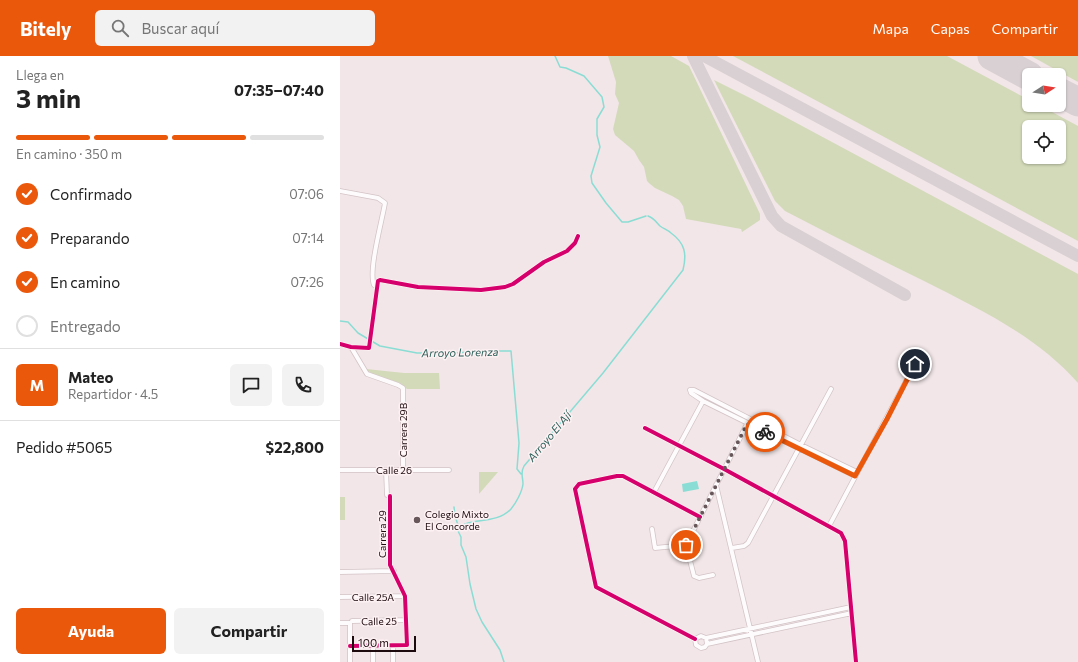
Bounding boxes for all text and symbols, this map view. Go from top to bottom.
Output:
search box [95,10,375,46]
text: Bitely [20,17,71,40]
icon: search [109,17,131,39]
text: Buscar aquí [141,19,219,37]
text: Mapa [873,20,909,37]
text: Capas [931,20,970,37]
text: Compartir [992,20,1058,37]
text: Llega en [16,67,64,83]
north arrow [1022,68,1066,112]
map controls [1022,68,1066,164]
text: 07:35–07:40 [234,81,324,99]
text: 3 min [16,82,81,113]
button: locate [1022,120,1066,164]
text: En camino · 350 m [16,146,122,162]
icon: check [16,183,38,205]
text: Confirmado [50,185,132,203]
text: 07:06 [289,186,324,202]
icon: check [16,227,38,249]
text: Preparando [50,229,130,247]
text: 07:14 [292,230,324,246]
icon: check [16,271,38,293]
text: En camino [50,273,120,291]
text: 07:26 [291,274,324,290]
text: Entregado [50,317,121,335]
water label: Arroyo Lorenza [420,345,499,359]
pin [898,347,932,381]
icon: home [904,353,926,375]
button: chat [230,364,272,406]
button: phone [282,364,324,406]
text: Mateo [68,368,113,386]
text: M [30,376,44,394]
text: Repartidor · 4.5 [68,386,158,402]
street label: Carrera 29B [397,402,409,457]
water label: Arroyo El Ají [524,407,575,464]
courier [745,412,785,452]
icon: bike [754,421,776,443]
text: Pedido #5065 [16,438,112,456]
text: $22,800 [266,438,324,456]
street label: Calle 26 [376,464,412,476]
place label: Colegio Mixto El Concorde [425,508,489,532]
street label: Carrera 29 [376,510,388,558]
marker: Colegio Mixto El Concorde [412,515,422,525]
pin [669,528,703,562]
icon: bag [675,534,697,556]
street label: Calle 25A [352,591,394,603]
button: Ayuda [16,608,166,654]
button: Compartir [174,608,324,654]
street label: Calle 25 [361,615,397,627]
scale bar [352,634,416,653]
text: 100 m [358,636,389,649]

